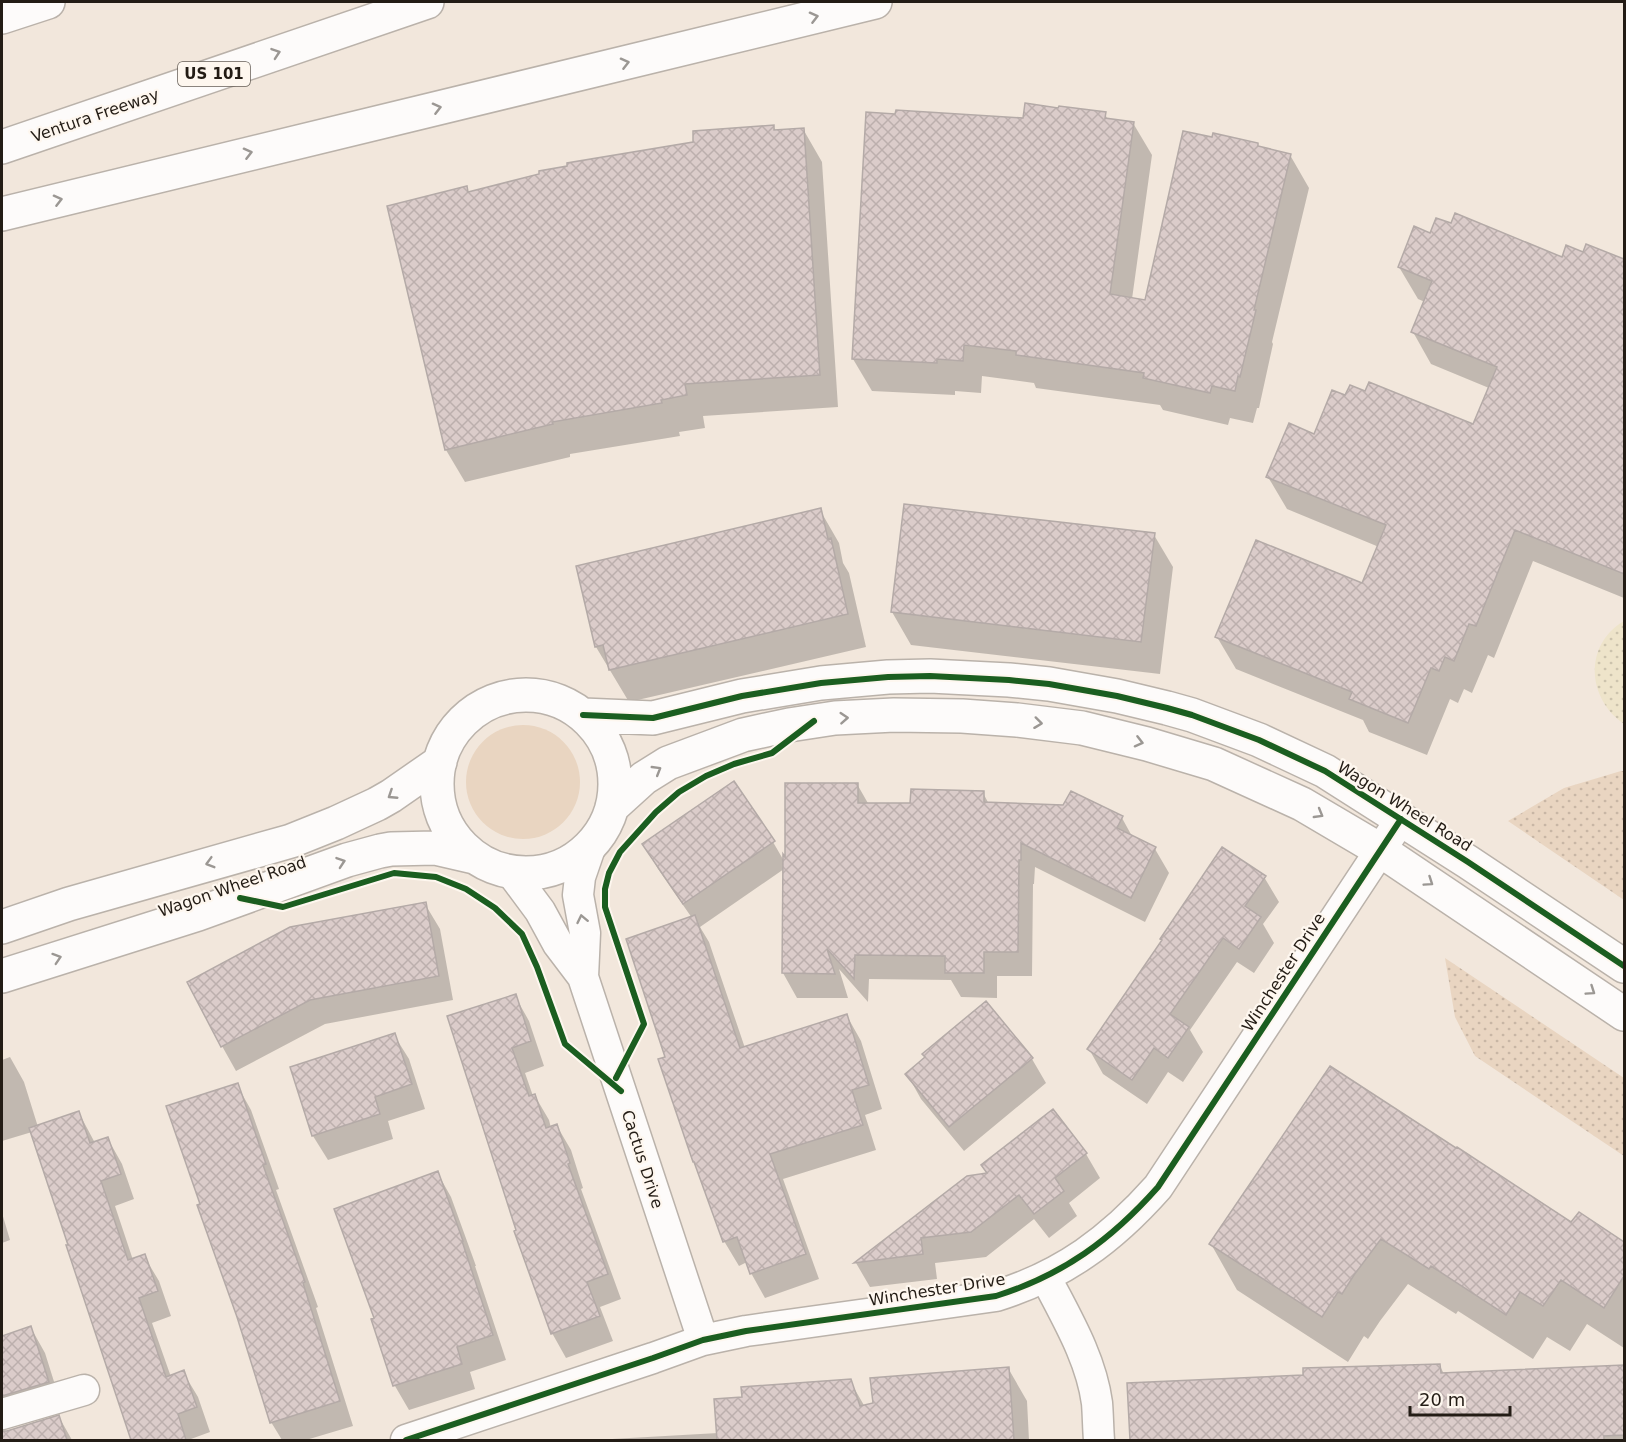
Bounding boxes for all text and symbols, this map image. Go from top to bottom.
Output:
one-way arrow [809,11,819,24]
one-way arrow [270,48,281,61]
one-way arrow [619,57,629,70]
road number: US 101 [178,62,250,86]
street label: Ventura Freeway [29,85,162,146]
one-way arrow [432,102,442,115]
one-way arrow [243,148,253,161]
one-way arrow [53,194,63,207]
one-way arrow [839,712,848,725]
one-way arrow [1034,716,1043,728]
one-way arrow [1134,735,1144,748]
street label: Wagon Wheel Road [1334,757,1476,856]
one-way arrow [651,765,661,777]
one-way arrow [387,788,398,799]
one-way arrow [1313,807,1323,819]
street label: Wagon Wheel Road [156,852,309,921]
one-way arrow [205,856,216,868]
one-way arrow [335,856,346,869]
one-way arrow [1423,875,1433,887]
street label: Winchester Drive [1238,909,1329,1035]
one-way arrow [576,914,589,924]
one-way arrow [51,953,62,965]
one-way arrow [1584,984,1595,995]
street label: Cactus Drive [618,1108,667,1211]
street label: Winchester Drive [868,1269,1007,1310]
scale bar [1410,1379,1510,1417]
text: 20 m [1419,1389,1465,1410]

